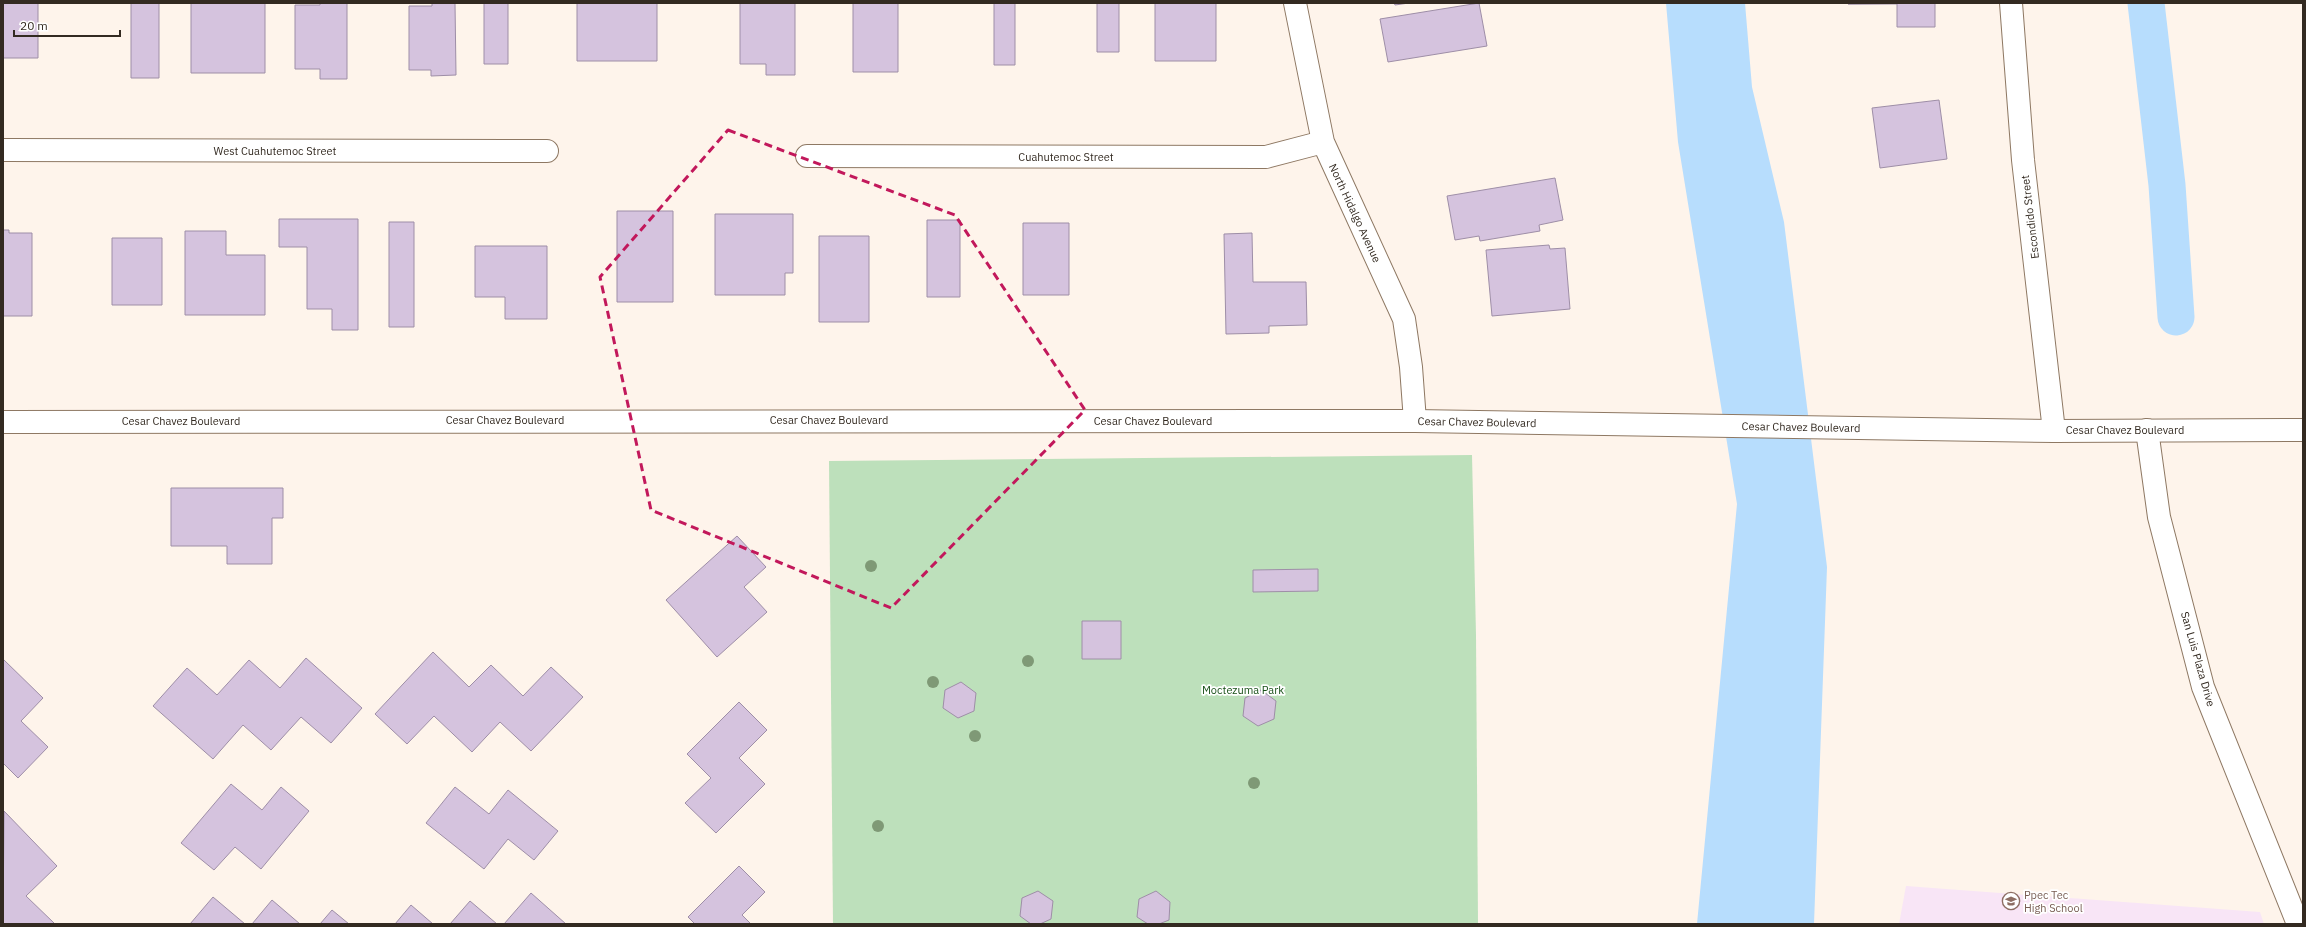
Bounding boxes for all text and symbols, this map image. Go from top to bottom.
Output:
scale bar [14,12,120,38]
text: 20 m [20,18,48,33]
street label: West Cuahutemoc Street [214,144,337,158]
street label: Cuahutemoc Street [1018,150,1114,164]
street label: North Hidalgo Avenue [1326,161,1384,265]
street label: Escondido Street [2018,174,2042,260]
street label: Cesar Chavez Boulevard [446,413,564,427]
street label: Cesar Chavez Boulevard [770,413,888,427]
street label: Cesar Chavez Boulevard [122,414,240,428]
street label: Cesar Chavez Boulevard [1094,414,1212,428]
street label: Cesar Chavez Boulevard [1418,414,1536,430]
street label: Cesar Chavez Boulevard [1742,419,1860,435]
street label: Cesar Chavez Boulevard [2066,423,2184,437]
street label: San Luis Plaza Drive [2178,610,2218,708]
park label: Moctezuma Park [1202,683,1284,697]
place label: Ppec Tec High School [2024,888,2083,915]
school or university icon: Ppec Tec High School [2001,891,2021,911]

